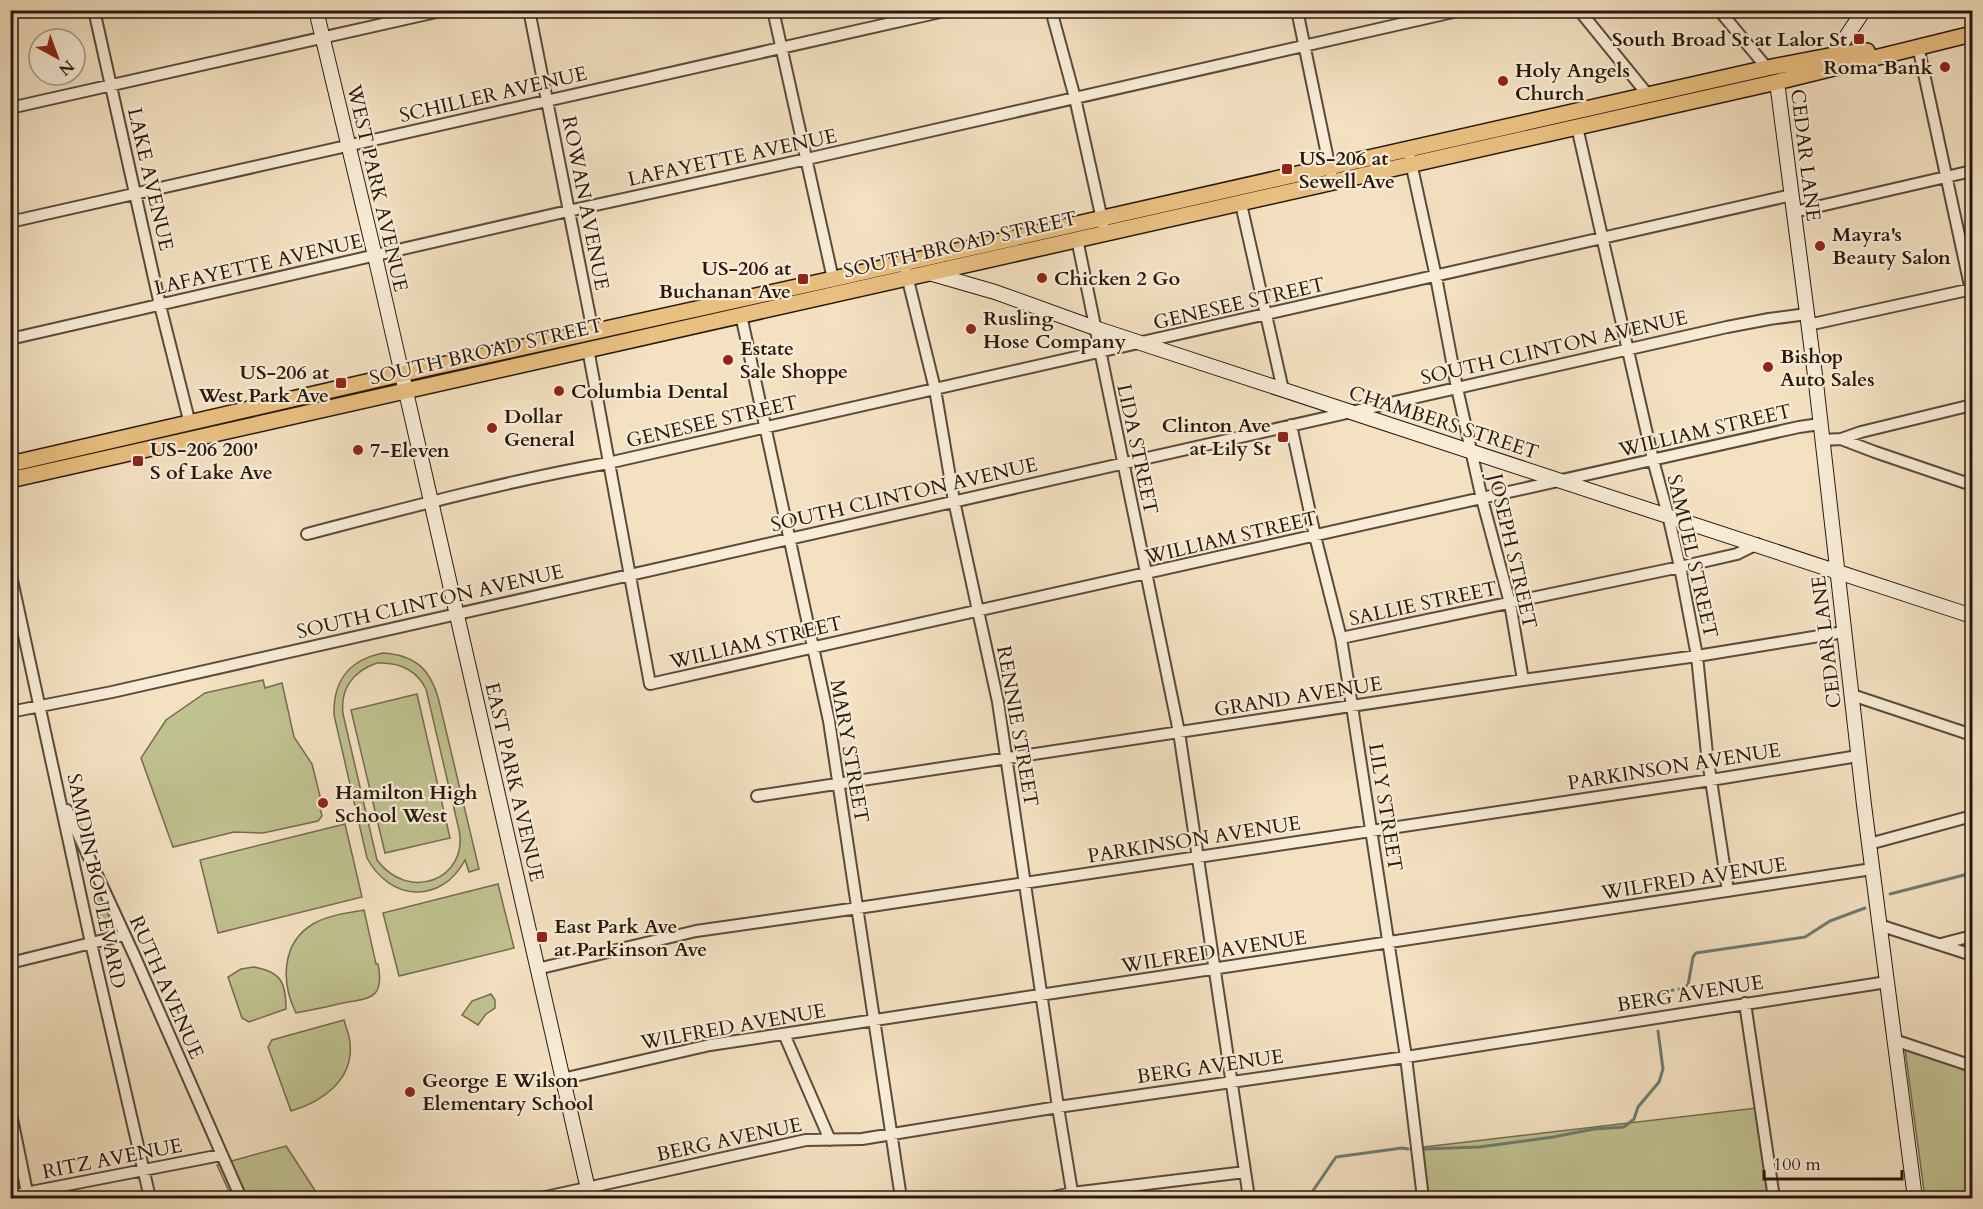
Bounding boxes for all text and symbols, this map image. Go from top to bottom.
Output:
place label: South Broad St at Lalor St [1612,26,1847,53]
north arrow [27,27,87,87]
marker: South Broad St at Lalor St [1852,32,1866,46]
place label: Roma Bank [1823,54,1934,81]
text: N [54,55,79,80]
place label: Holy Angels Church [1515,57,1630,107]
street label: SCHILLER AVENUE [397,60,590,129]
marker: Roma Bank [1938,60,1952,74]
marker: Holy Angels Church [1496,74,1510,88]
street label: WEST PARK AVENUE [340,81,414,294]
street label: CEDAR LANE [1784,87,1827,223]
street label: LAKE AVENUE [121,105,180,253]
street label: ROWAN AVENUE [555,114,616,292]
street label: LAFAYETTE AVENUE [625,122,839,193]
place label: US-206 at Sewell Ave [1299,145,1395,195]
marker: US-206 at Sewell Ave [1280,162,1294,176]
street label: SOUTH BROAD STREET [841,204,1080,285]
place label: Mayra's Beauty Salon [1832,221,1951,271]
street label: LAFAYETTE AVENUE [151,227,365,302]
marker: Mayra's Beauty Salon [1813,239,1827,253]
place label: US-206 at Buchanan Ave [658,255,791,305]
place label: Chicken 2 Go [1054,265,1180,292]
marker: Chicken 2 Go [1035,271,1049,285]
street label: GENESEE STREET [1151,271,1328,336]
marker: US-206 at Buchanan Ave [796,272,810,286]
street label: SOUTH CLINTON AVENUE [1418,304,1690,391]
place label: Rusling Hose Company [983,305,1127,355]
street label: SOUTH BROAD STREET [367,311,606,392]
marker: Rusling Hose Company [964,322,978,336]
place label: Estate Sale Shoppe [740,335,848,385]
place label: Bishop Auto Sales [1780,343,1875,393]
marker: Estate Sale Shoppe [721,353,735,367]
place label: US-206 at West Park Ave [197,359,329,409]
marker: Bishop Auto Sales [1761,360,1775,374]
marker: US-206 at West Park Ave [334,376,348,390]
place label: Columbia Dental [571,378,728,405]
street label: CHAMBERS STREET [1345,379,1543,466]
street label: LIDA STREET [1111,381,1165,517]
marker: Columbia Dental [552,384,566,398]
street label: GENESEE STREET [624,389,801,454]
street label: WILLIAM STREET [1615,397,1794,464]
place label: Dollar General [504,403,575,453]
place label: Clinton Ave at Lily St [1162,412,1271,462]
marker: Dollar General [485,421,499,435]
marker: Clinton Ave at Lily St [1276,430,1290,444]
place label: US-206 200' S of Lake Ave [150,436,273,486]
place label: 7-Eleven [370,437,450,464]
marker: 7-Eleven [351,443,365,457]
street label: SOUTH CLINTON AVENUE [768,451,1040,538]
marker: US-206 200' S of Lake Ave [131,454,145,468]
street label: JOSEPH STREET [1481,468,1544,632]
street label: SAMUEL STREET [1661,472,1725,641]
street label: WILLIAM STREET [1141,504,1320,571]
street label: SOUTH CLINTON AVENUE [294,558,566,645]
street label: CEDAR LANE [1805,574,1848,710]
street label: SALLIE STREET [1347,575,1500,632]
street label: WILLIAM STREET [666,609,845,676]
street label: RENNIE STREET [990,644,1045,809]
street label: GRAND AVENUE [1212,670,1384,723]
street label: MARY STREET [824,677,875,825]
street label: EAST PARK AVENUE [478,680,551,884]
street label: PARKINSON AVENUE [1566,736,1783,797]
street label: LILY STREET [1362,741,1409,873]
street label: SAMDIN BOULEVARD [61,771,133,991]
place label: Hamilton High School West [335,779,478,829]
marker: Hamilton High School West [316,796,330,810]
street label: PARKINSON AVENUE [1086,809,1303,870]
street label: WILFRED AVENUE [1599,851,1789,907]
street label: RUTH AVENUE [123,911,210,1063]
place label: East Park Ave at Parkinson Ave [554,913,707,963]
street label: WILFRED AVENUE [1119,924,1309,980]
marker: East Park Ave at Parkinson Ave [535,930,549,944]
street label: BERG AVENUE [1615,969,1765,1018]
street label: WILFRED AVENUE [638,997,828,1056]
street label: BERG AVENUE [1135,1043,1285,1090]
place label: George E Wilson Elementary School [422,1067,594,1117]
marker: George E Wilson Elementary School [403,1085,417,1099]
street label: BERG AVENUE [654,1111,804,1168]
street label: RITZ AVENUE [40,1132,184,1185]
scale bar [1764,1143,1902,1181]
text: 100 m [1773,1152,1821,1177]

